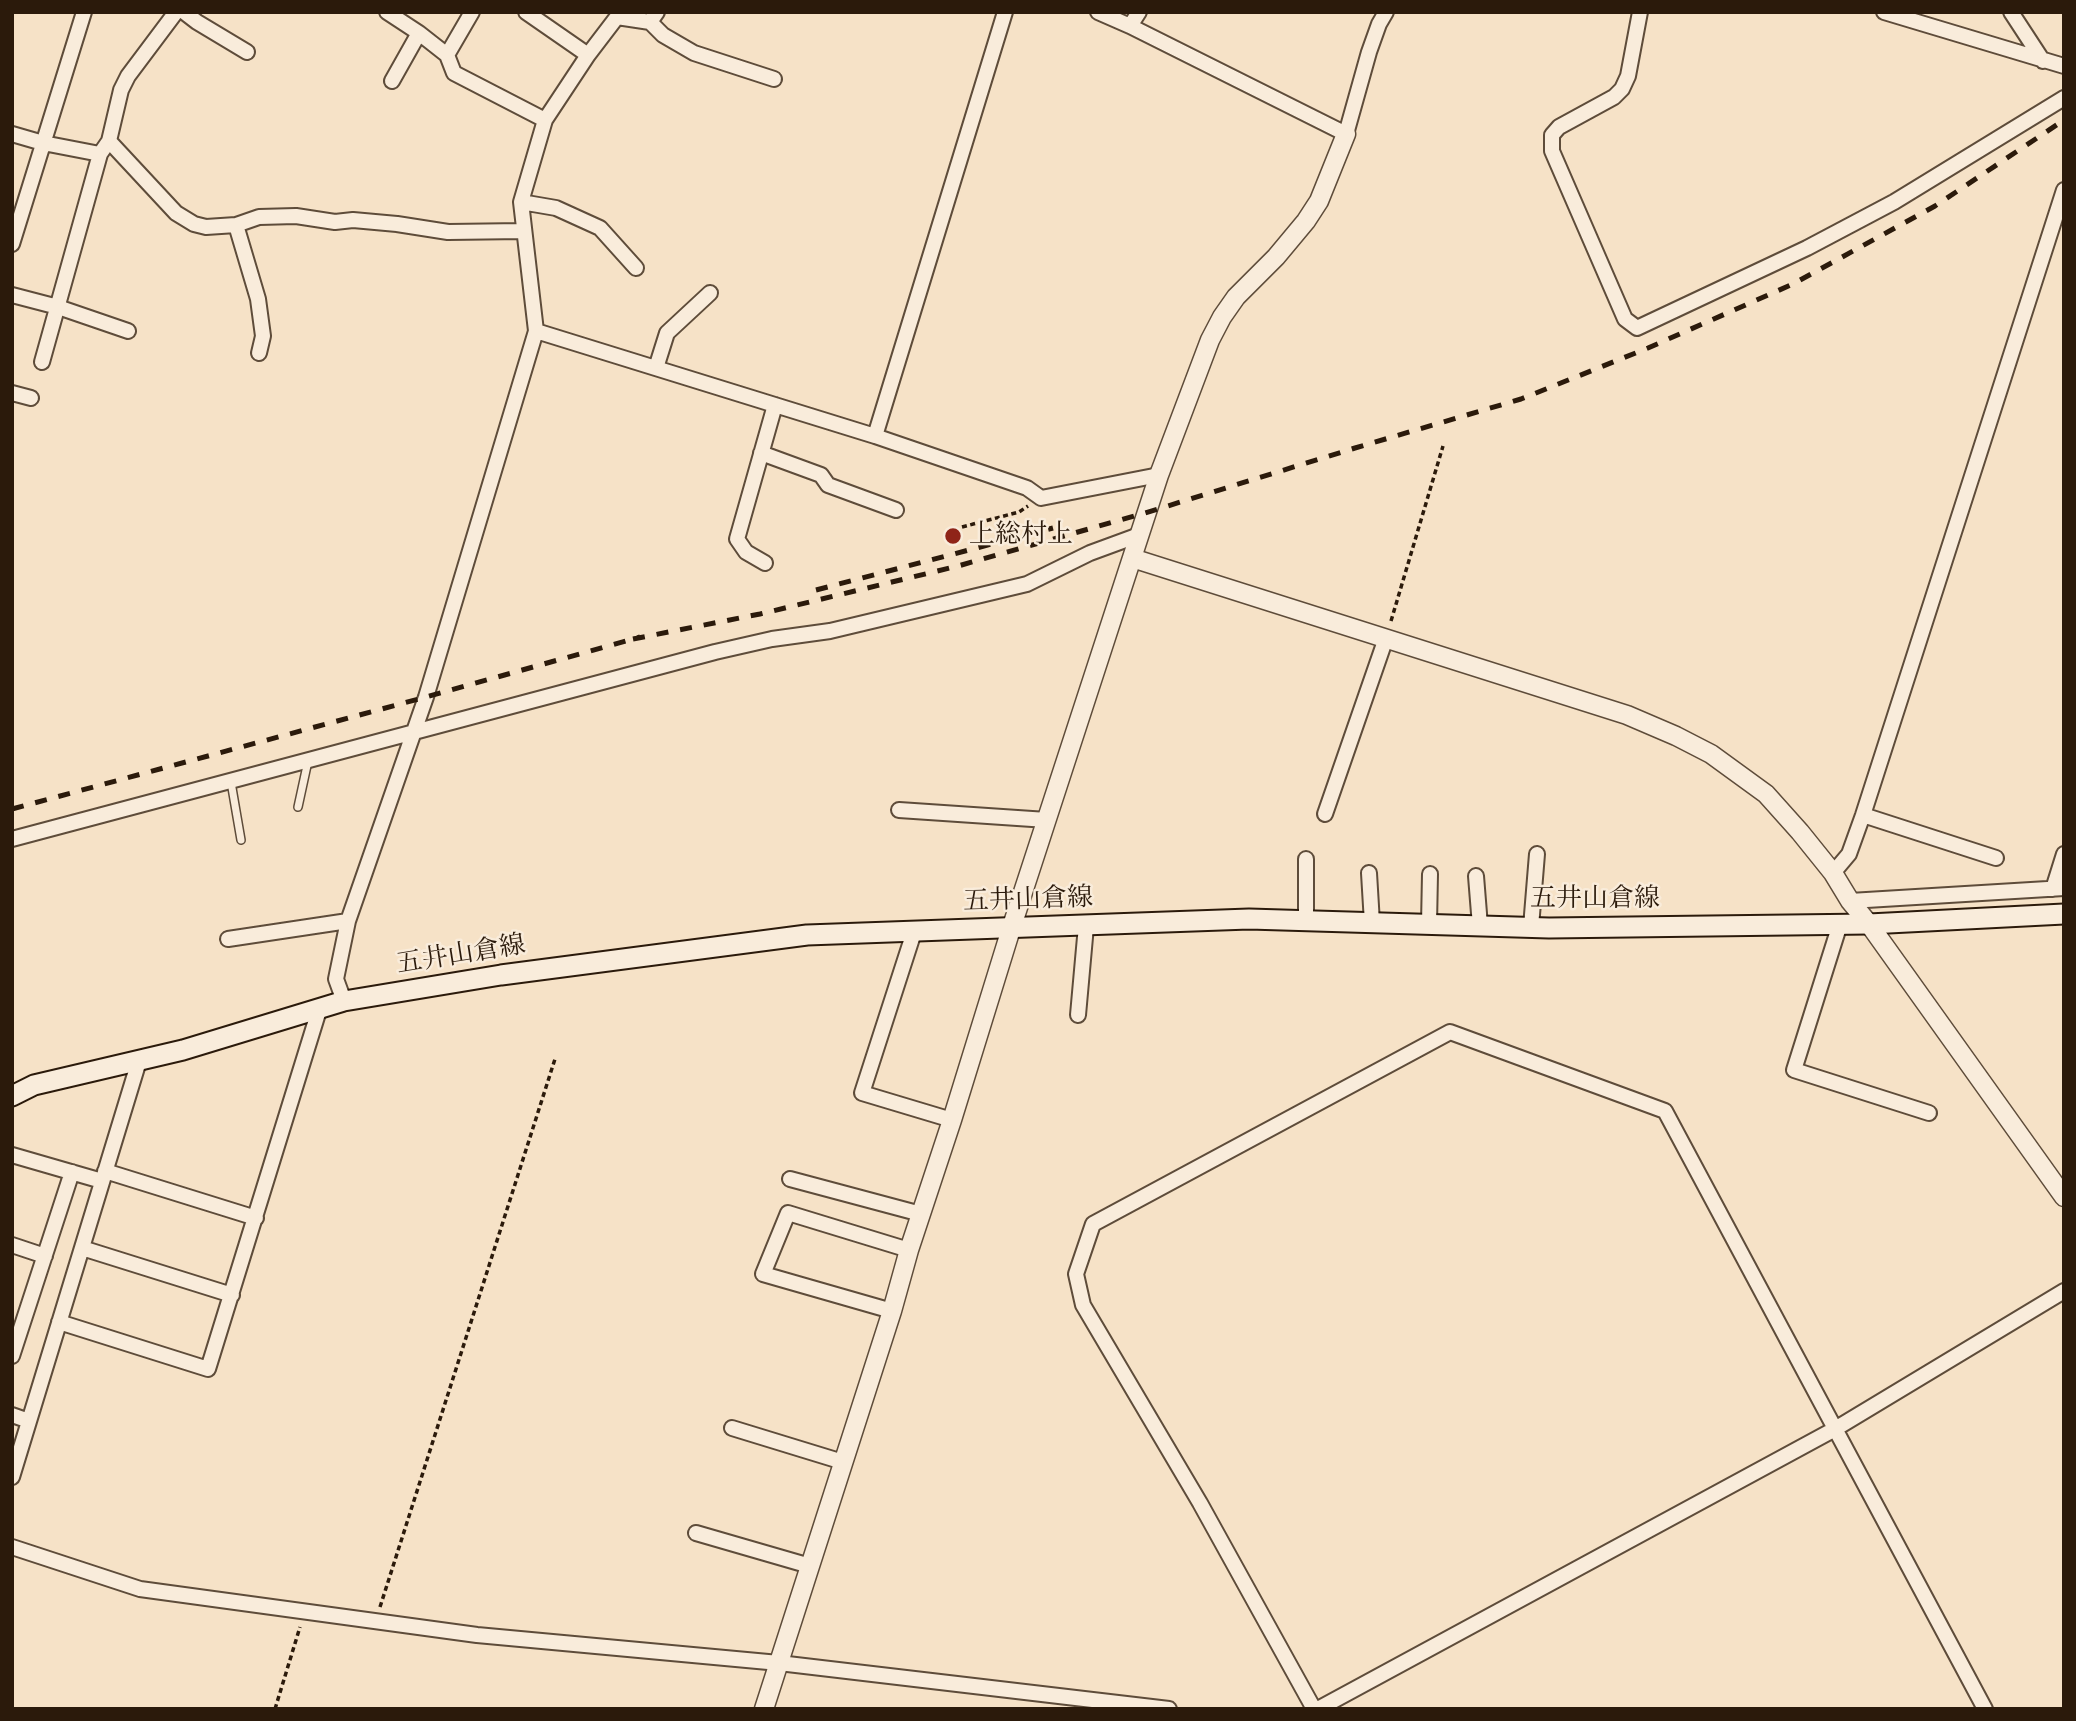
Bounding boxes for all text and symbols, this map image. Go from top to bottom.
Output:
place label: 上総村上 [969,520,1073,552]
marker: 上総村上 [943,526,963,546]
street label: 五井山倉線 [962,883,1094,919]
street label: 五井山倉線 [1530,884,1660,916]
street label: 五井山倉線 [394,930,528,982]

